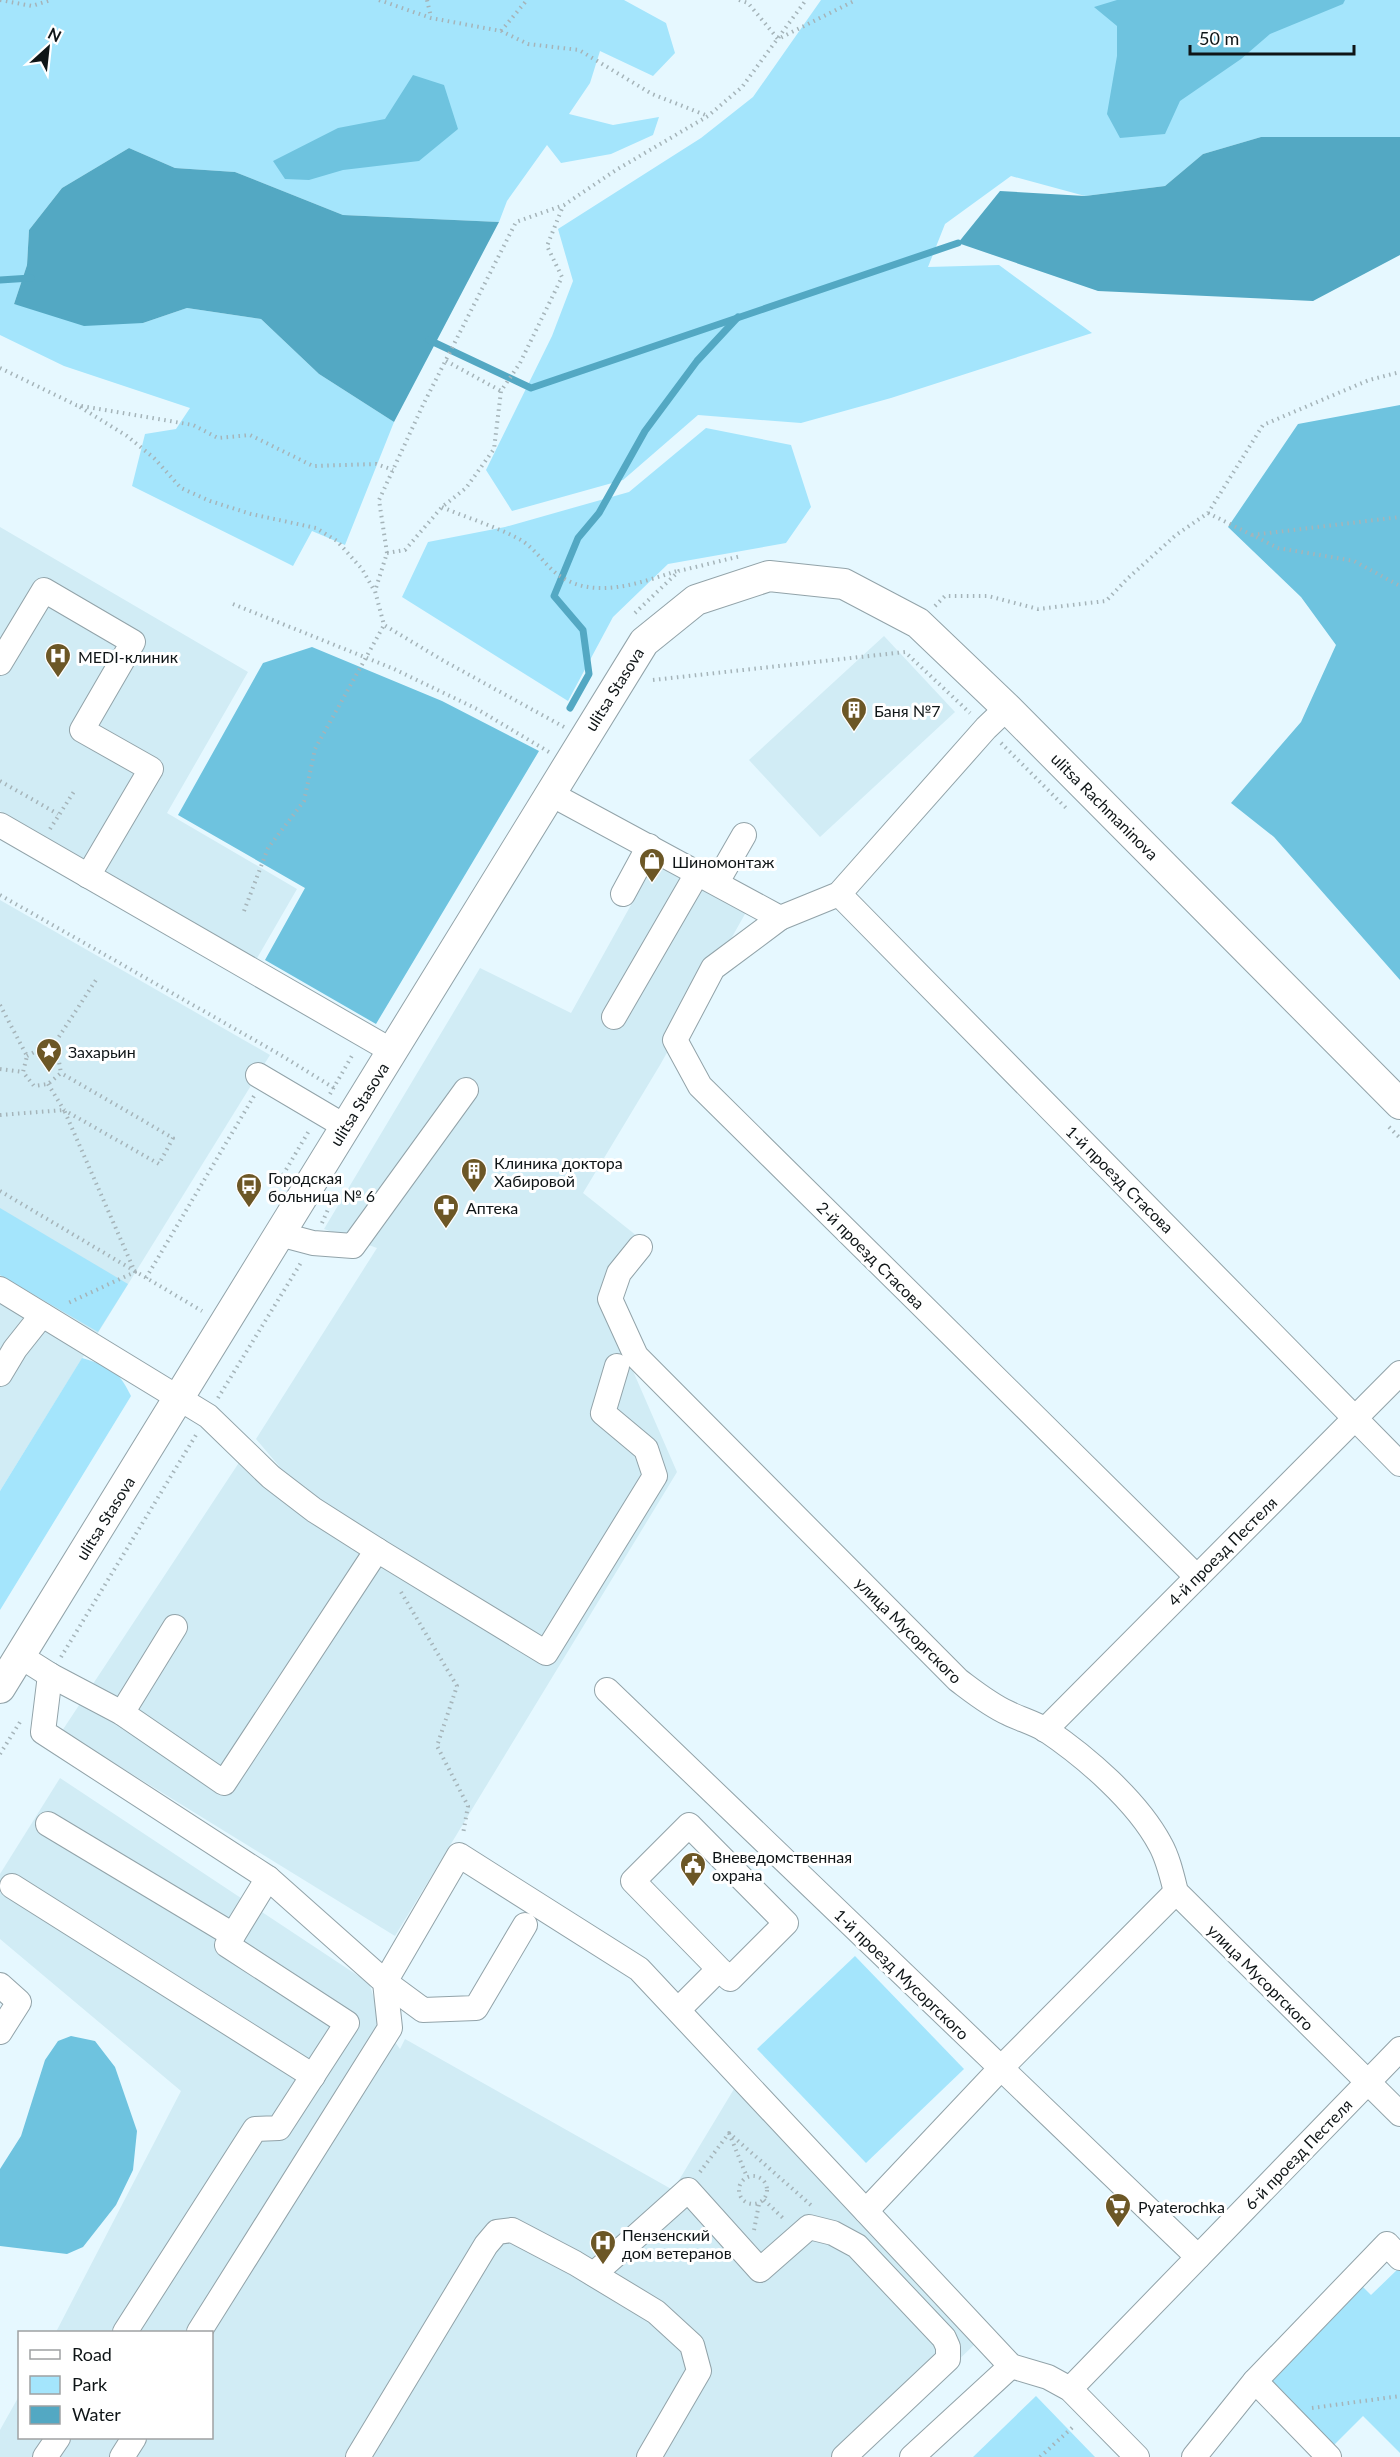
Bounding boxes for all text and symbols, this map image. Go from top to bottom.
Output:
north arrow [18,18,78,78]
scale bar [1190,18,1354,56]
text: N [45,23,65,45]
text: 50 m [1199,27,1239,49]
hospital icon: MEDI-клиник [43,641,73,679]
street label: ulitsa Stasova [581,644,647,734]
place label: MEDI-клиник [78,647,179,666]
building icon: Баня №7 [839,695,869,733]
place label: Баня №7 [874,701,941,720]
street label: ulitsa Rachmaninova [1048,749,1162,863]
shop icon: Шиномонтаж [637,846,667,884]
place label: Шиномонтаж [672,852,775,871]
place icon: Захарьин [34,1036,64,1074]
place label: Захарьин [68,1042,136,1061]
street label: ulitsa Stasova [326,1059,392,1149]
street label: 1-й проезд Стасова [1062,1121,1178,1237]
place label: Клиника доктора Хабировой [494,1153,623,1190]
building icon: Клиника доктора Хабировой [459,1156,489,1194]
place label: Городская больница № 6 [268,1168,375,1205]
bus stop icon: Городская больница № 6 [234,1171,264,1209]
pharmacy icon: Аптека [431,1192,461,1230]
street label: 2-й проезд Стасова [813,1197,929,1313]
place label: Аптека [466,1198,518,1217]
street label: ulitsa Stasova [72,1473,138,1563]
street label: 4-й проезд Пестеля [1164,1493,1280,1609]
street label: улица Мусоргского [852,1573,966,1687]
place label: Вневедомственная охрана [712,1847,852,1884]
public building icon: Вневедомственная охрана [678,1850,708,1888]
street label: 1-й проезд Мусоргского [831,1905,973,2043]
street label: улица Мусоргского [1204,1920,1318,2034]
street label: 6-й проезд Пестеля [1240,2095,1356,2213]
supermarket icon: Pyaterochka [1103,2191,1133,2229]
place label: Pyaterochka [1138,2197,1225,2216]
place label: Пензенский дом ветеранов [622,2225,732,2262]
hospital icon: Пензенский дом ветеранов [588,2228,618,2266]
legend [18,2331,213,2439]
text: Road [72,2343,112,2365]
text: Park [72,2373,108,2395]
text: Water [72,2403,121,2425]

